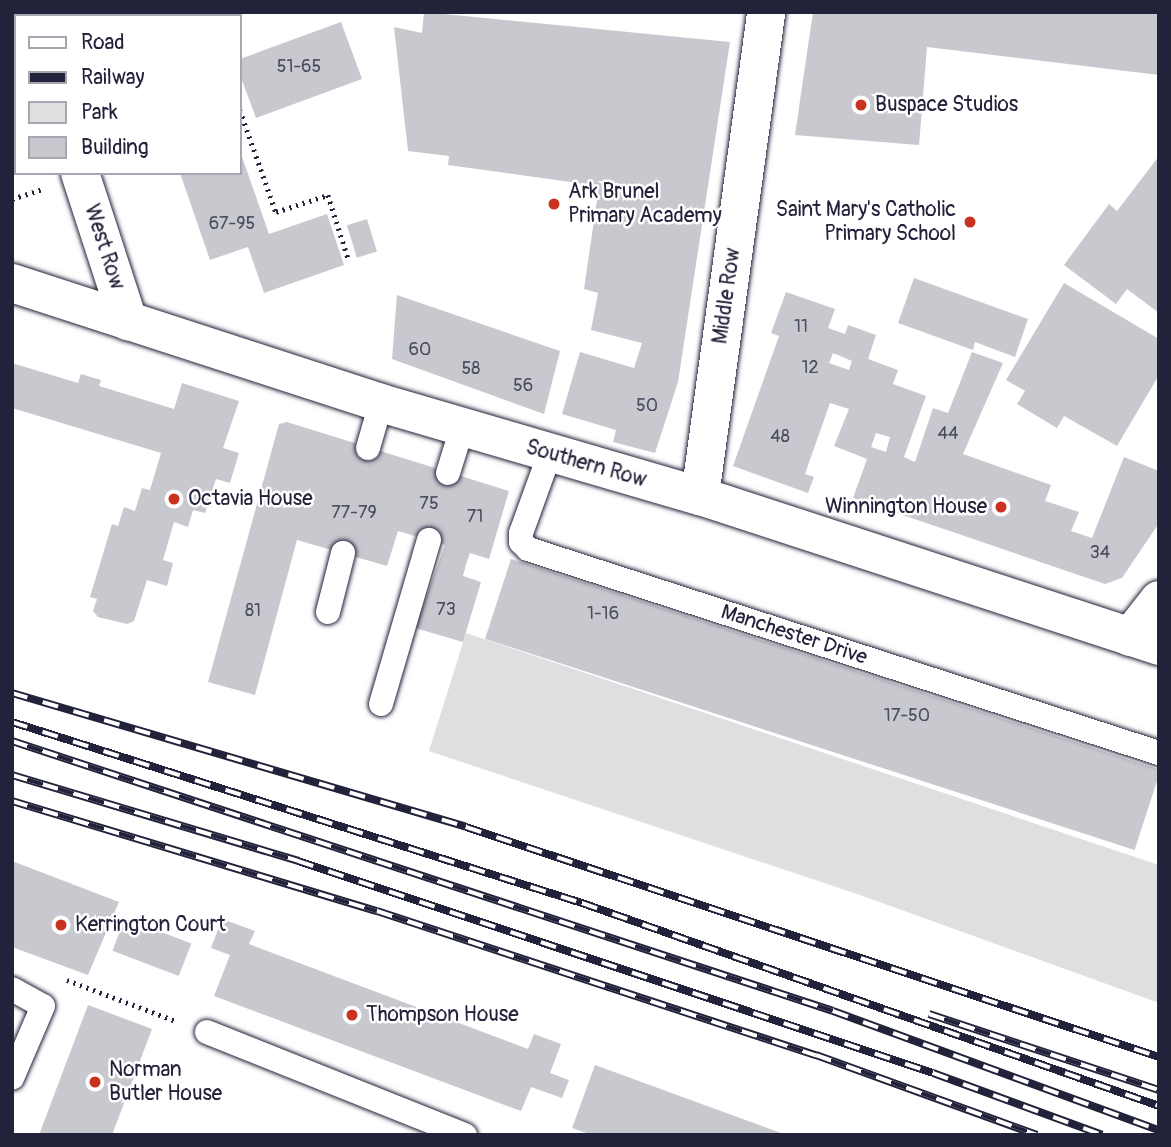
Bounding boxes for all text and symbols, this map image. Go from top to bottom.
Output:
legend [14,14,242,175]
text: Road [81,29,125,56]
house number: 51-65 [277,56,321,78]
text: Railway [81,64,145,91]
place label: Buspace Studios [875,92,1018,118]
marker: Buspace Studios [853,97,869,113]
text: Park [81,99,118,126]
text: Building [81,134,148,161]
place label: Ark Brunel Primary Academy [568,179,722,229]
marker: Ark Brunel Primary Academy [546,196,562,212]
place label: Saint Mary's Catholic Primary School [776,197,956,247]
street label: West Row [78,201,130,293]
house number: 67-95 [209,213,255,235]
marker: Saint Mary's Catholic Primary School [962,214,978,230]
street label: Middle Row [708,246,746,346]
house number: 11 [794,316,808,338]
house number: 60 [409,339,431,361]
house number: 12 [801,357,819,379]
house number: 58 [462,358,480,380]
house number: 56 [513,375,533,397]
house number: 50 [636,395,658,417]
house number: 44 [938,423,958,445]
house number: 48 [770,426,790,448]
street label: Southern Row [523,435,649,493]
place label: Octavia House [188,486,313,512]
marker: Octavia House [166,491,182,507]
house number: 75 [419,493,439,515]
place label: Winnington House [825,494,987,520]
marker: Winnington House [993,499,1009,515]
house number: 77-79 [331,502,377,524]
house number: 71 [467,506,483,528]
house number: 34 [1090,542,1110,564]
house number: 73 [436,599,456,621]
house number: 81 [245,600,261,622]
street label: Manchester Drive [718,600,870,670]
house number: 1-16 [587,603,619,625]
house number: 17-50 [884,705,930,727]
place label: Kerrington Court [75,912,226,938]
marker: Kerrington Court [53,917,69,933]
place label: Thompson House [366,1002,518,1028]
marker: Thompson House [344,1007,360,1023]
place label: Norman Butler House [109,1057,222,1107]
marker: Norman Butler House [87,1074,103,1090]

